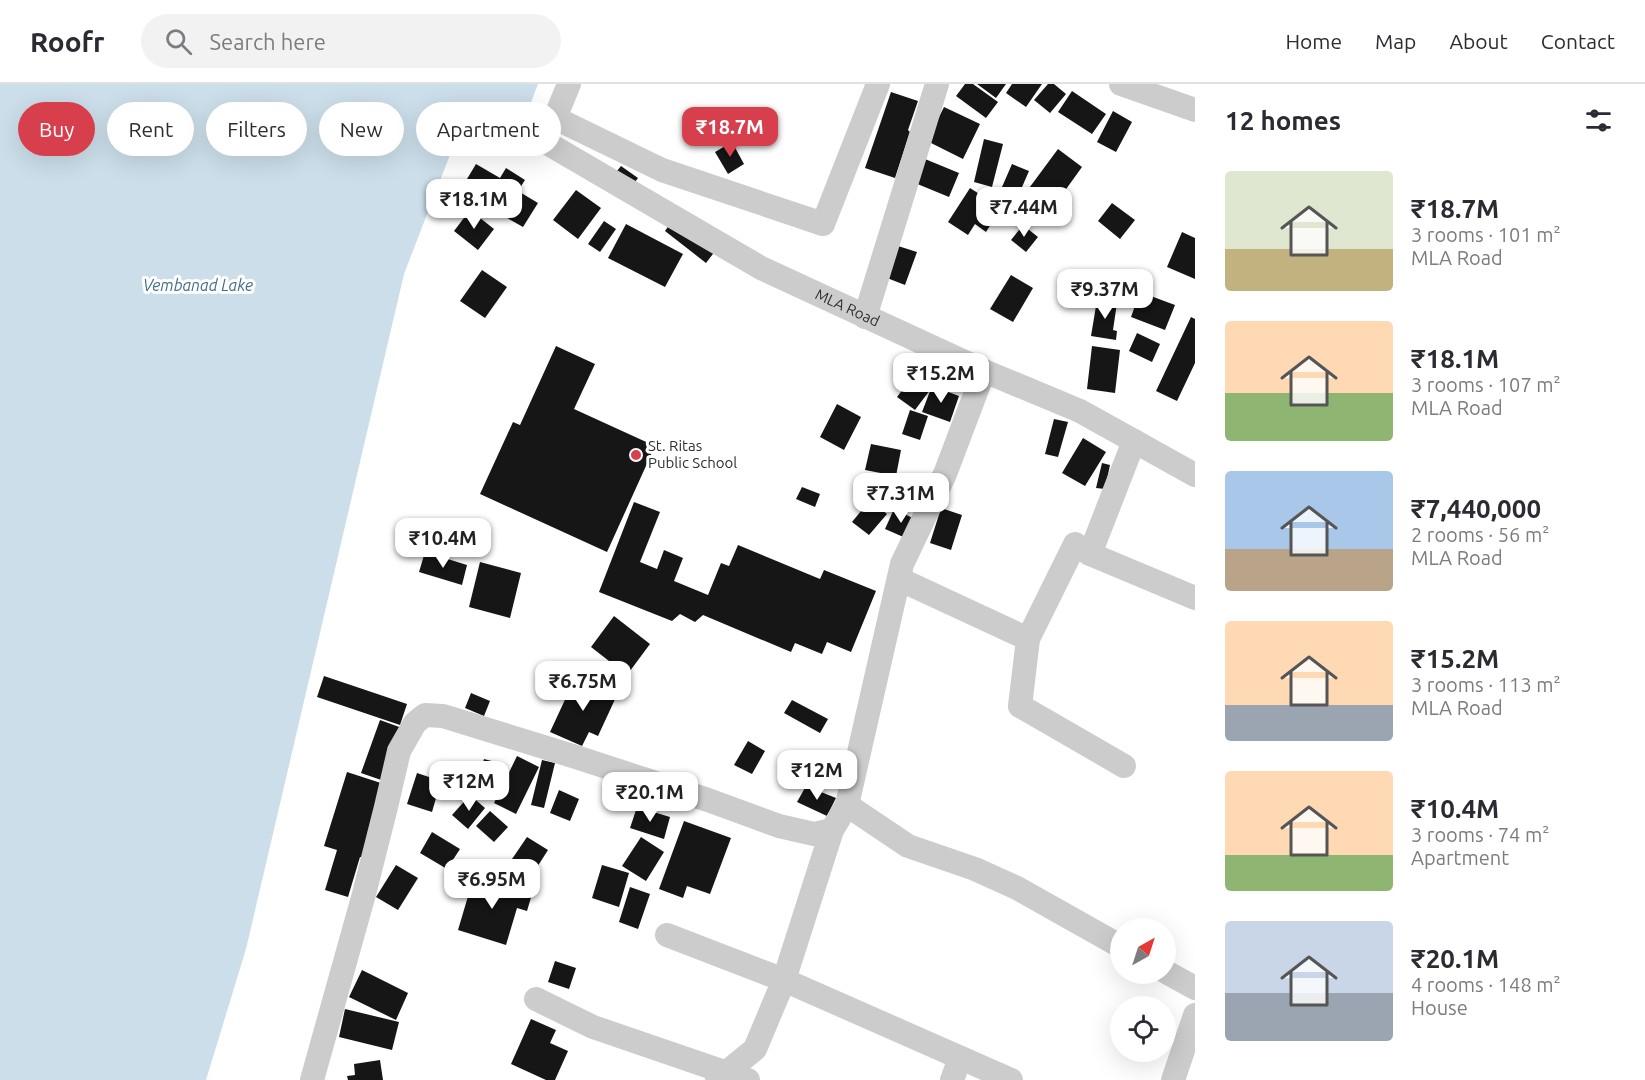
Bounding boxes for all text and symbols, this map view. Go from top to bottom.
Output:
search box [141,14,561,68]
icon: search [162,25,195,58]
text: Roofr [30,26,105,57]
text: Search here [210,29,326,54]
text: Home [1285,29,1342,53]
text: Map [1375,29,1416,53]
text: About [1449,29,1508,53]
text: Contact [1541,29,1615,53]
chip: Buy [18,102,95,156]
chip: Rent [107,102,194,156]
chip: Filters [206,102,307,156]
chip: New [319,102,404,156]
chip: Apartment [416,102,561,156]
icon: filters [1582,104,1615,137]
text: 12 homes [1225,106,1341,135]
pin: ₹18.7M [681,107,779,158]
text: ₹18.7M [696,115,764,138]
pin: ₹18.1M [425,179,523,230]
text: ₹18.1M [440,187,508,210]
pin: ₹7.44M [975,187,1073,238]
text: ₹18.7M [1411,194,1499,223]
text: ₹7.44M [990,195,1058,218]
icon: home [1273,195,1345,267]
text: 3 rooms · 101 m² [1411,223,1561,246]
text: MLA Road [1411,246,1503,269]
pin: ₹9.37M [1056,269,1154,320]
water label: Vembanad Lake [143,276,253,294]
text: ₹9.37M [1071,277,1139,300]
street label: MLA Road [813,285,882,330]
text: ₹18.1M [1411,344,1499,373]
icon: home [1273,345,1345,417]
pin: ₹15.2M [892,353,990,404]
text: ₹15.2M [907,361,975,384]
text: 3 rooms · 107 m² [1411,373,1561,396]
text: MLA Road [1411,396,1503,419]
place label: St. Ritas Public School [648,437,737,471]
marker: St. Ritas Public School [629,448,643,462]
pin: ₹7.31M [852,473,950,524]
text: ₹7.31M [867,481,935,504]
text: ₹7,440,000 [1411,494,1541,523]
icon: home [1273,495,1345,567]
pin: ₹10.4M [394,518,492,569]
text: 2 rooms · 56 m² [1411,523,1549,546]
text: ₹10.4M [409,526,477,549]
text: MLA Road [1411,546,1503,569]
text: ₹15.2M [1411,644,1499,673]
icon: home [1273,645,1345,717]
pin: ₹6.75M [534,661,632,712]
text: ₹6.75M [549,669,617,692]
text: 3 rooms · 113 m² [1411,673,1561,696]
text: MLA Road [1411,696,1503,719]
pin: ₹12M [781,750,853,801]
text: ₹12M [791,758,843,781]
pin: ₹12M [433,761,505,812]
text: ₹12M [443,769,495,792]
pin: ₹20.1M [601,772,699,823]
text: ₹20.1M [616,780,684,803]
text: ₹10.4M [1411,794,1499,823]
icon: home [1273,795,1345,867]
text: 3 rooms · 74 m² [1411,823,1549,846]
text: Apartment [1411,846,1509,869]
pin: ₹6.95M [443,859,541,910]
text: ₹6.95M [458,867,526,890]
north arrow [1110,918,1176,984]
map controls [1110,918,1176,1062]
text: ₹20.1M [1411,944,1499,973]
icon: home [1273,945,1345,1017]
text: 4 rooms · 148 m² [1411,973,1561,996]
button: locate [1110,996,1176,1062]
text: House [1411,996,1468,1019]

